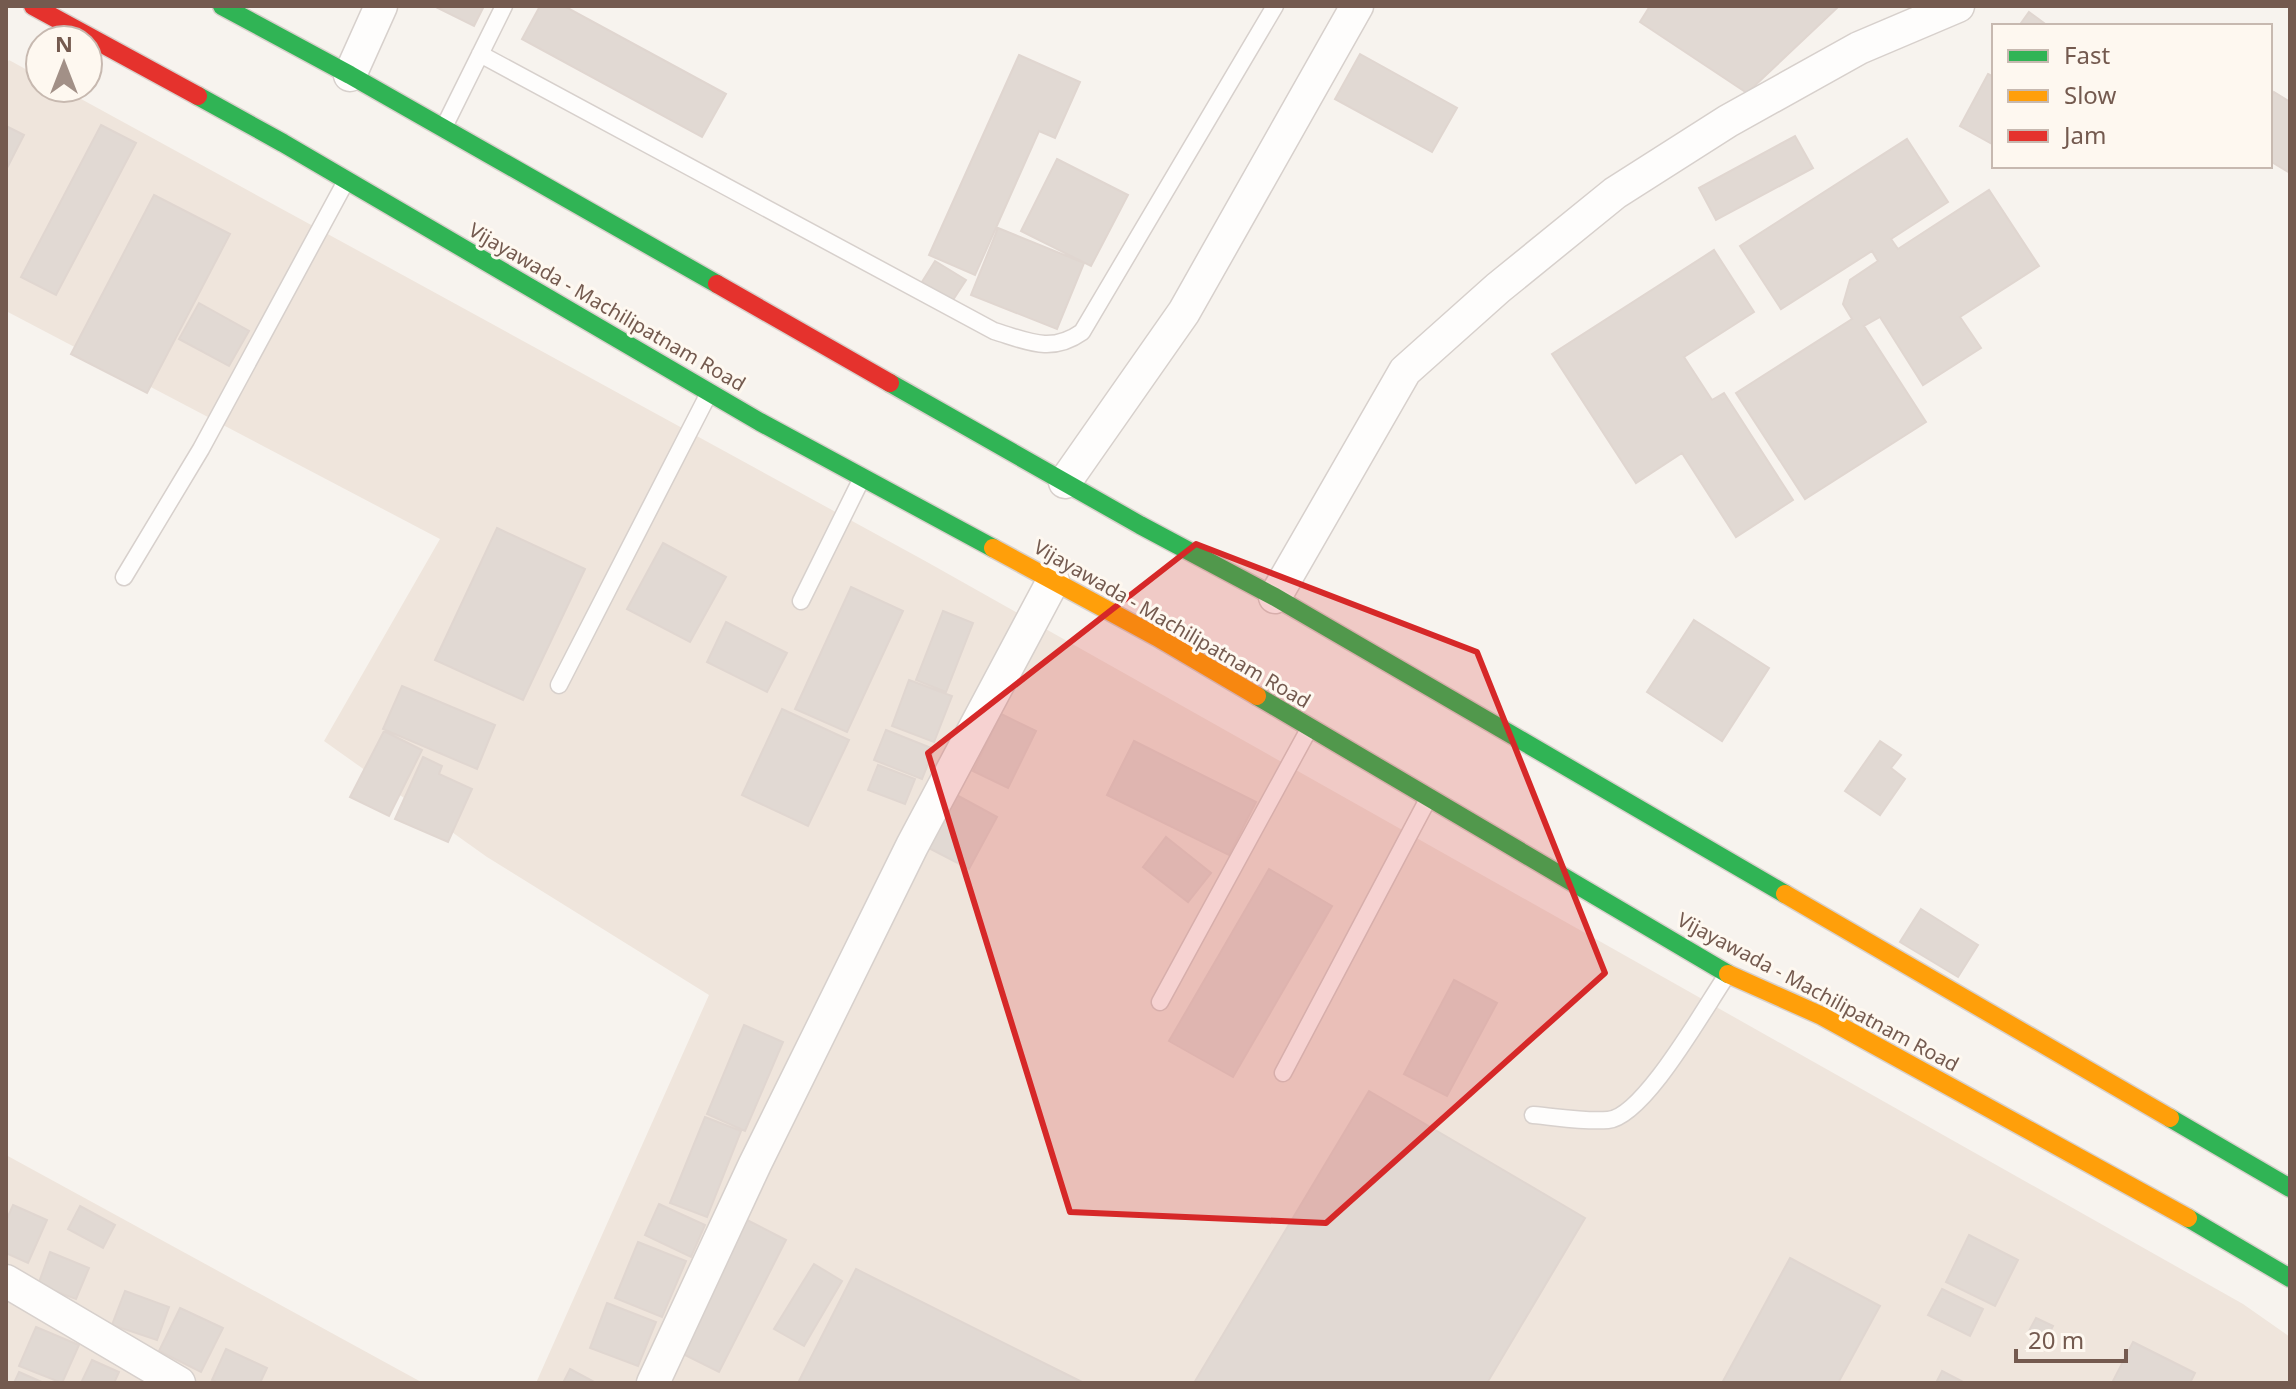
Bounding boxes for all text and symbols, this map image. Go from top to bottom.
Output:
north arrow [24,24,104,104]
legend [1992,24,2272,168]
text: N [55,28,73,58]
text: Fast [2064,38,2110,71]
text: Slow [2064,78,2116,111]
text: Jam [2062,118,2106,151]
street label: Vijayawada - Machilipatnam Road [464,216,751,397]
street label: Vijayawada - Machilipatnam Road [1029,533,1316,714]
street label: Vijayawada - Machilipatnam Road [1673,906,1964,1078]
scale bar [2016,1313,2126,1363]
text: 20 m [2028,1323,2084,1356]

